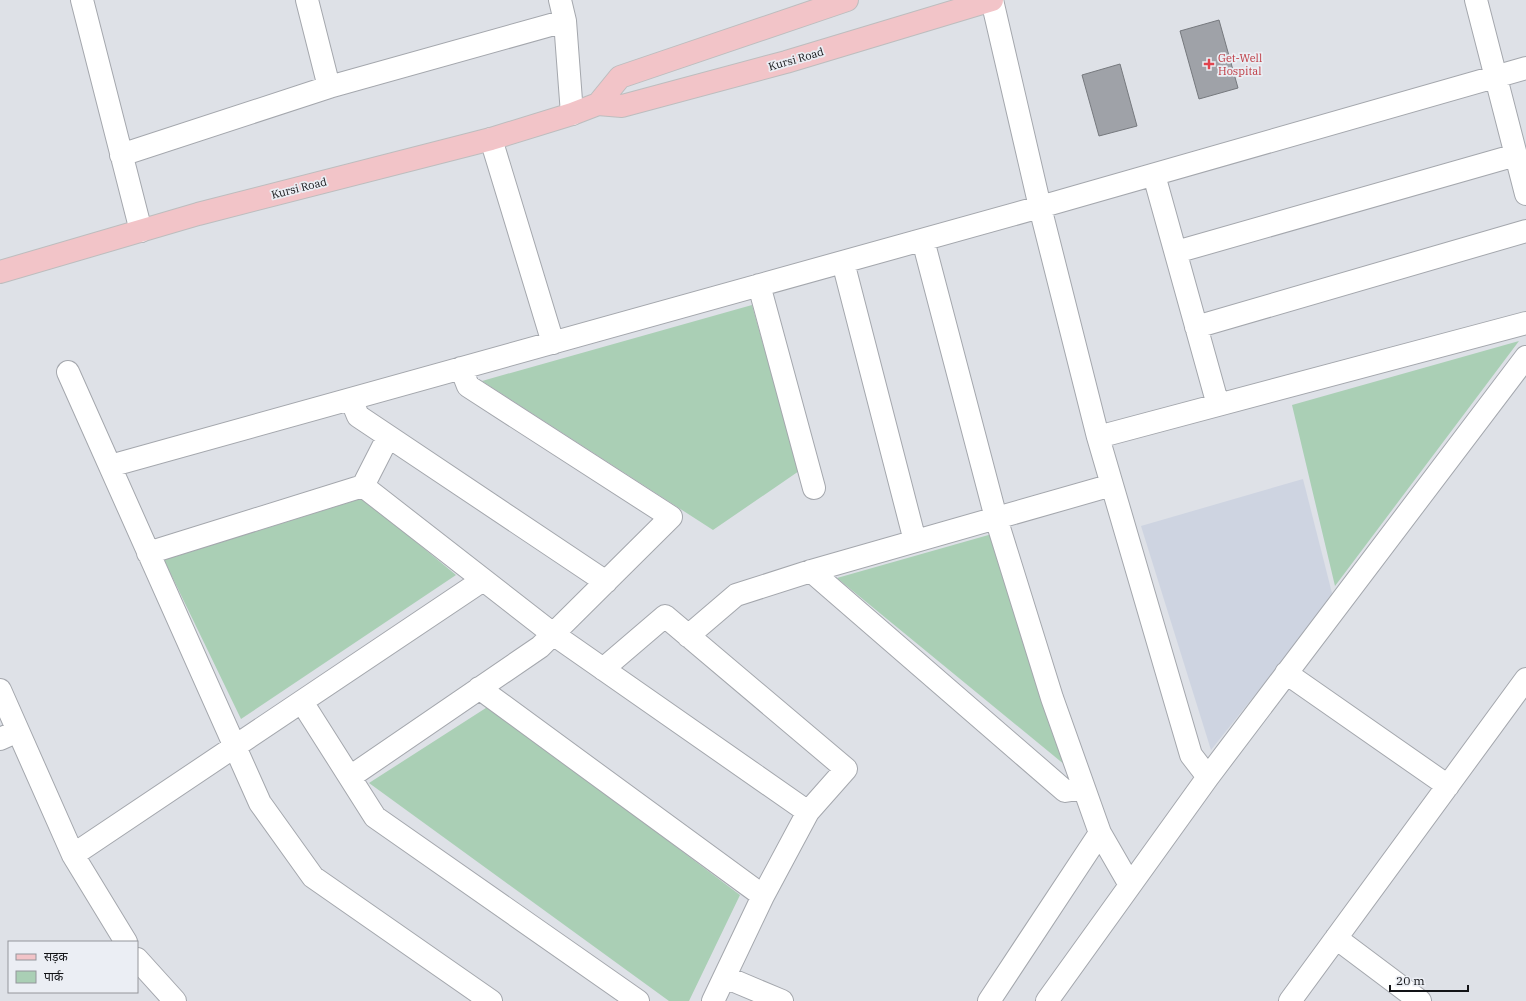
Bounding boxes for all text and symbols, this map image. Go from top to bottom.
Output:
street label: Kursi Road [767,44,826,74]
place label: Get-Well Hospital [1218,51,1262,78]
marker: Get-Well Hospital [1203,58,1215,70]
street label: Kursi Road [270,174,329,202]
legend [8,941,138,993]
text: सड़क [44,949,69,964]
scale bar [1390,967,1468,993]
text: पार्क [44,969,64,984]
text: 20 m [1396,973,1425,988]

